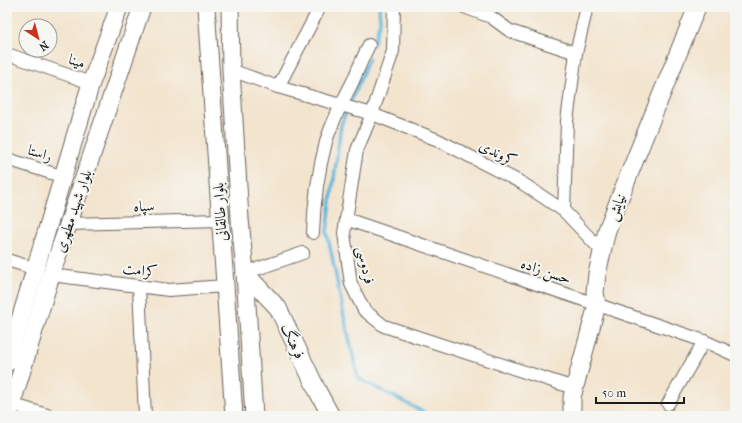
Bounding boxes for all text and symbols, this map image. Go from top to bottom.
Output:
north arrow [18,18,58,58]
text: N [36,38,51,54]
street label: مینا [66,50,88,72]
street label: کروندی [476,136,520,170]
street label: راستا [25,141,55,165]
street label: بلوار شهید مطهری [50,167,97,255]
street label: بلوار طالقانی [209,182,231,242]
street label: نیایش [603,191,630,224]
street label: سپاه [133,197,155,216]
street label: فردوسی [351,244,379,286]
street label: حسن زاده [518,254,574,289]
street label: کرامت [122,259,158,281]
street label: فرهنگ [276,320,310,362]
scale bar [596,379,684,405]
text: 50 m [602,386,626,400]

